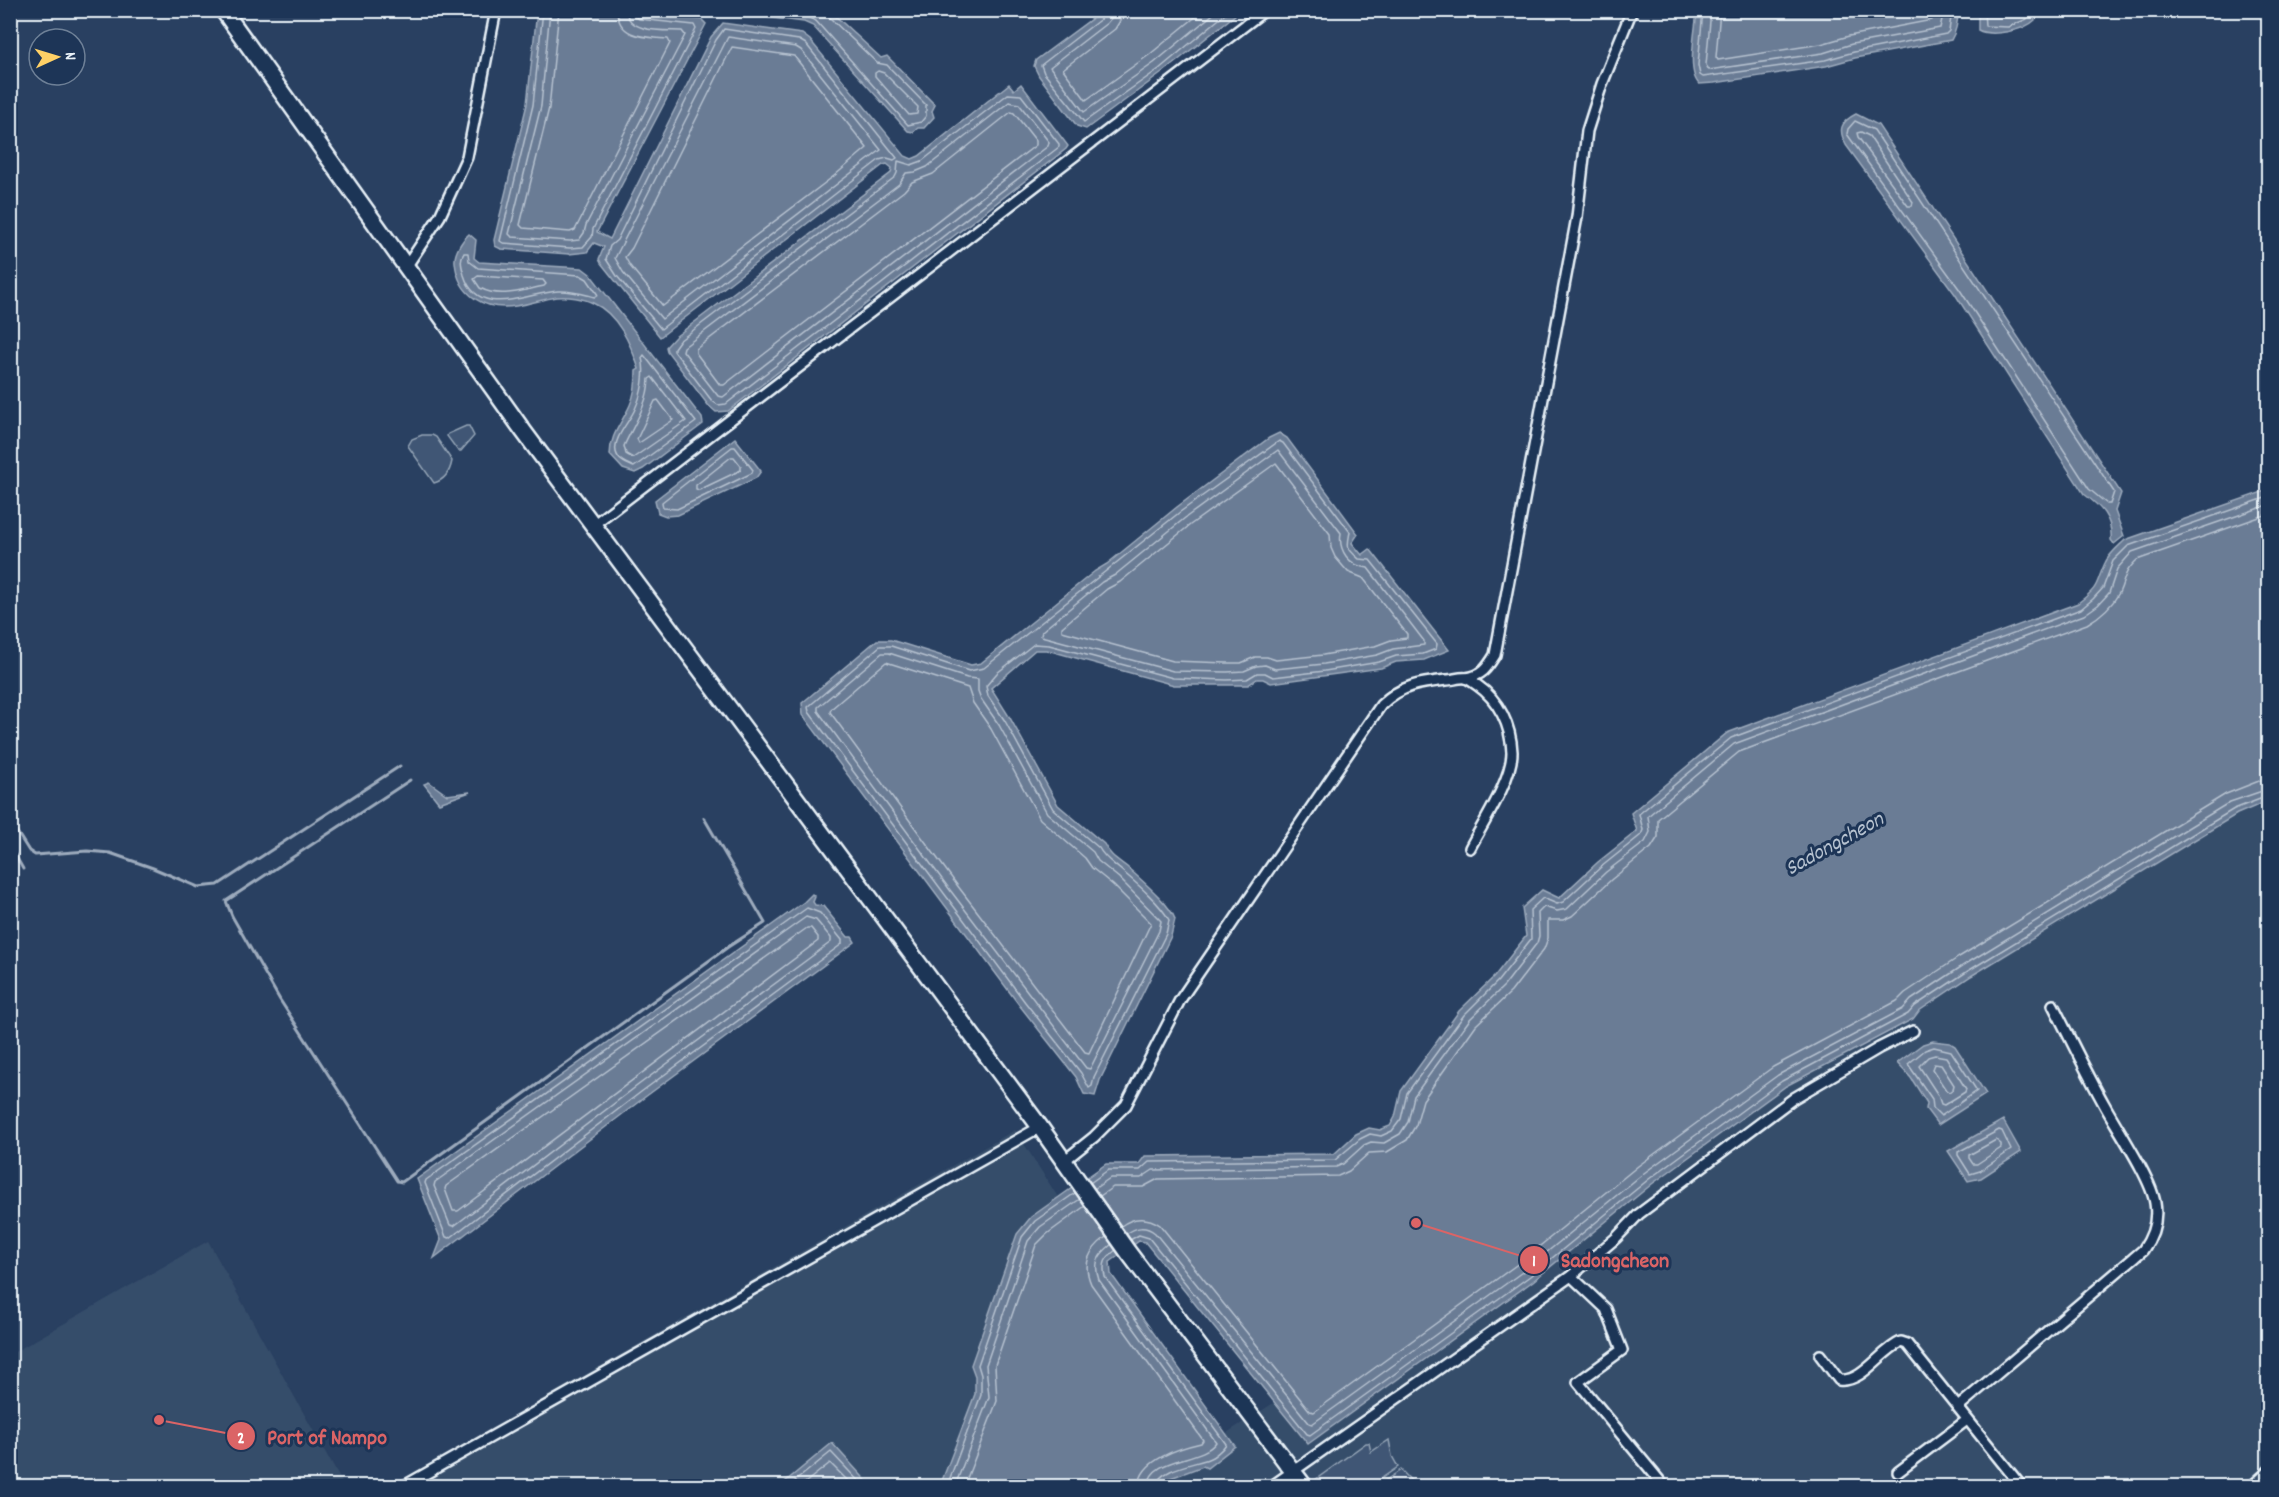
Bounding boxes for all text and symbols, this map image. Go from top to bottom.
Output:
north arrow [27,27,87,87]
text: N [58,51,81,61]
water label: Sadongcheon [1780,805,1891,885]
callout: Sadongcheon [1519,1240,1681,1280]
text: Sadongcheon [1561,1247,1669,1278]
text: 1 [1532,1250,1536,1275]
callout: Port of Nampo [226,1416,399,1456]
text: Port of Nampo [267,1424,387,1455]
text: 2 [237,1427,245,1452]

